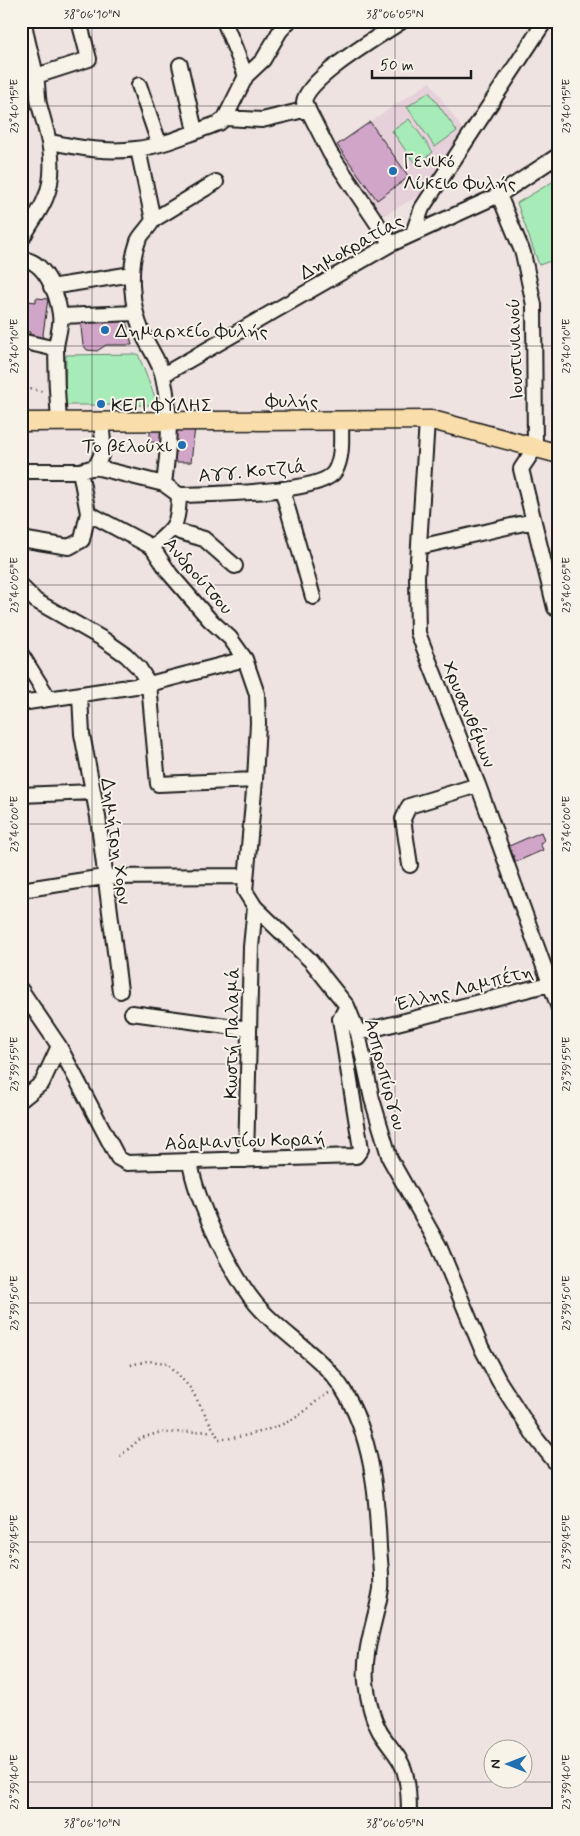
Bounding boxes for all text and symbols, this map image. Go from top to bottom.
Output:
text: 38°06'10"N [64,7,120,23]
text: 38°06'05"N [366,7,424,23]
scale bar [372,48,471,80]
text: 50 m [380,56,414,76]
text: 23°40'15"E [7,79,23,133]
text: 23°40'15"E [559,79,575,133]
place label: Γενικό Λύκειο Φυλής [403,149,516,196]
marker: Γενικό Λύκειο Φυλής [387,165,399,177]
street label: Δημοκρατίας [295,208,408,286]
street label: Ιουστινιανού [501,298,530,400]
text: 23°40'10"E [7,318,23,374]
text: 23°40'10"E [559,318,575,374]
place label: Δημαρχείο Φυλής [115,319,268,344]
marker: Δημαρχείο Φυλής [99,324,111,336]
street label: Φυλής [265,389,318,414]
place label: ΚΕΠ ΦΥΛΗΣ [111,393,212,418]
marker: ΚΕΠ ΦΥΛΗΣ [95,398,107,410]
place label: Το βελούχι [82,434,172,459]
marker: Το βελούχι [176,439,188,451]
street label: Αγγ. Κοτζιά [197,454,307,489]
street label: Ανδρούτσου [157,532,238,620]
text: 23°40'05"E [7,557,23,613]
text: 23°40'05"E [559,557,575,613]
street label: Χρυσανθέμων [436,658,501,772]
street label: Δημήτρη Χορν [94,776,137,906]
text: 23°40'00"E [7,796,23,852]
text: 23°40'00"E [559,796,575,852]
street label: Έλλης Λαμπέτη [393,959,536,1018]
street label: Κωστή Παλαμά [219,967,246,1099]
street label: Ασπροπύργου [358,1016,411,1133]
text: 23°39'55"E [7,1036,23,1092]
text: 23°39'55"E [559,1036,575,1092]
street label: Αδαμαντίου Κοραή [164,1126,326,1157]
text: 23°39'50"E [7,1275,23,1331]
text: 23°39'50"E [559,1275,575,1331]
text: 23°39'45"E [7,1515,23,1569]
text: 23°39'45"E [559,1515,575,1569]
north arrow [482,1738,532,1788]
text: 23°39'40"E [7,1754,23,1810]
text: 23°39'40"E [559,1754,575,1810]
text: N [487,1759,505,1769]
text: 38°06'10"N [64,1816,120,1832]
text: 38°06'05"N [366,1816,424,1832]

